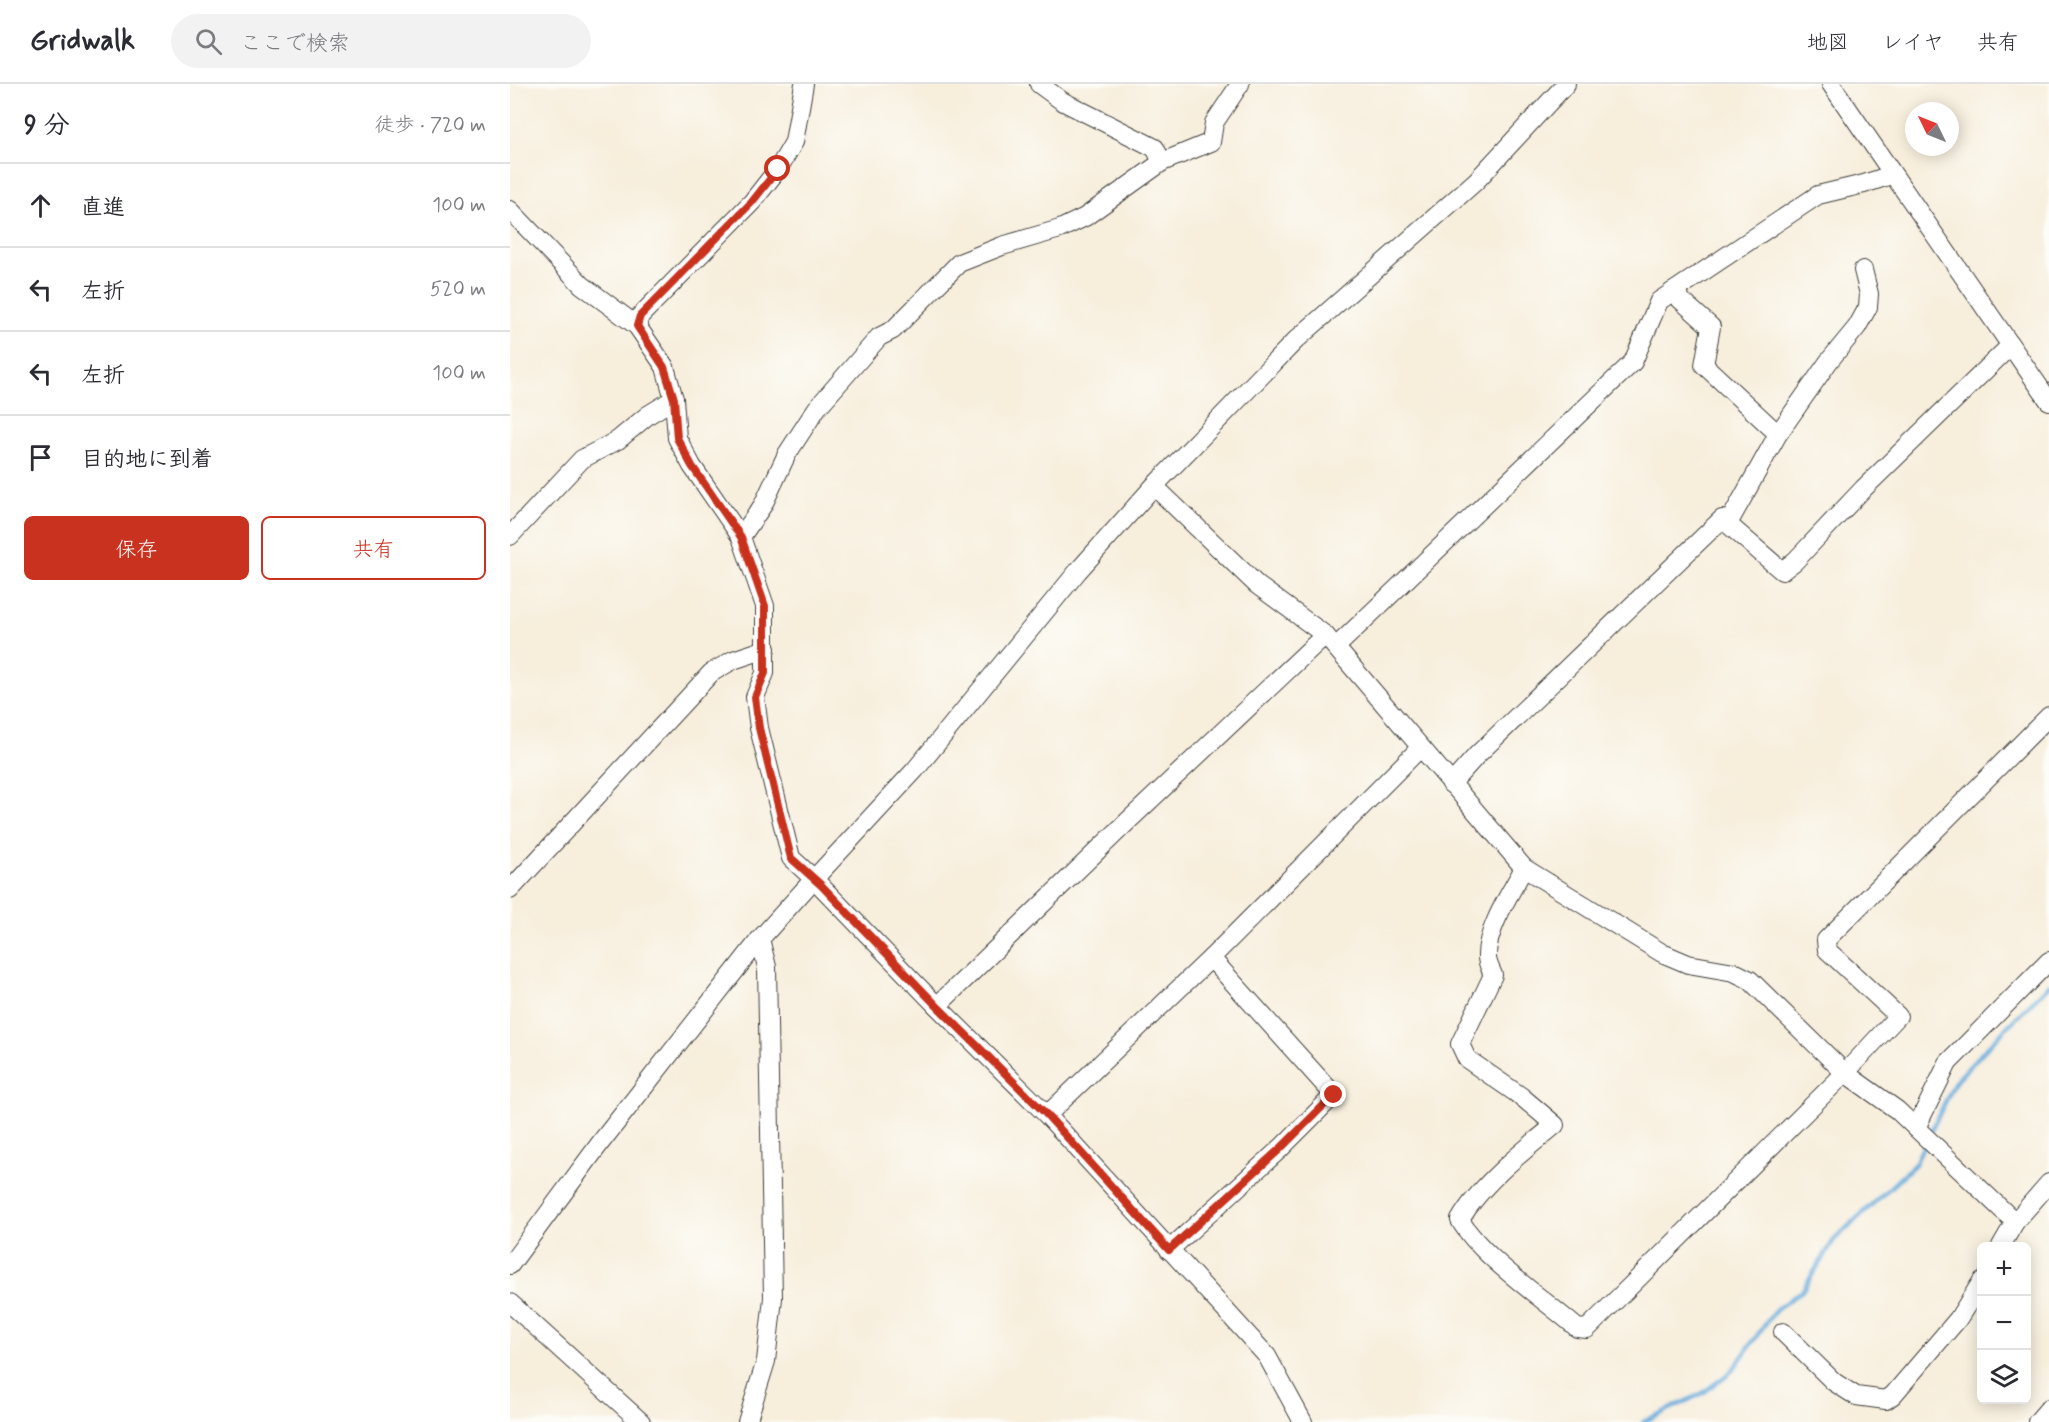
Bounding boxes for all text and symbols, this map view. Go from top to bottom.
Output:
search box [171,14,591,68]
text: Gridwalk [30,23,135,60]
icon: search [192,25,225,58]
text: 地図 [1807,29,1849,57]
text: レイヤ [1882,29,1944,57]
text: 共有 [1977,29,2019,57]
text: ここで検索 [240,30,350,58]
north arrow [1905,102,1959,156]
text: 9 分 [24,109,70,143]
text: 徒歩 · 720 m [375,112,486,139]
route start [764,155,790,181]
icon: ahead [24,189,57,222]
text: 100 m [432,192,486,219]
text: 直進 [81,194,125,222]
icon: left [24,273,57,306]
text: 520 m [430,276,486,303]
text: 左折 [81,278,125,306]
icon: left [24,357,57,390]
text: 100 m [432,360,486,387]
text: 左折 [81,362,125,390]
icon: arrive [24,441,57,474]
text: 目的地に到着 [81,446,213,474]
button: 保存 [24,516,249,580]
button: 共有 [261,516,486,580]
route end [1320,1081,1346,1107]
map controls [1977,1242,2031,1404]
button: + [1977,1242,2031,1296]
button: − [1977,1296,2031,1350]
button: layers [1977,1350,2031,1404]

